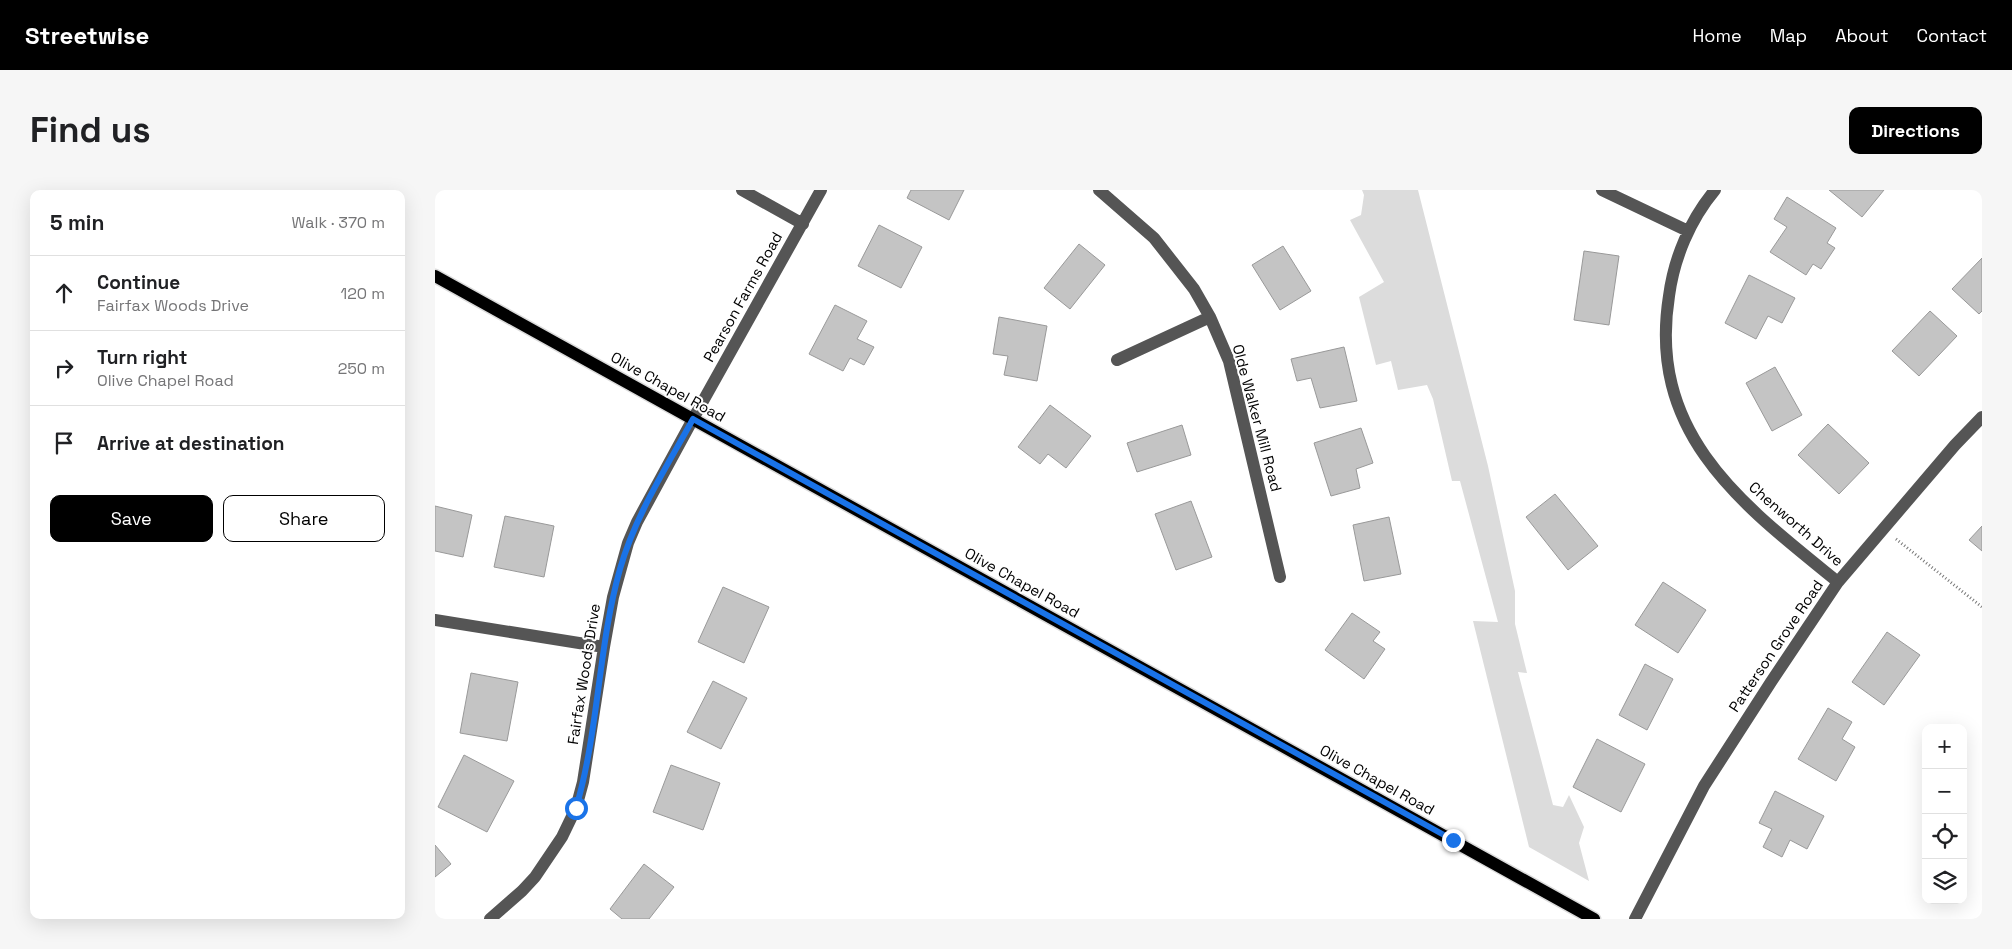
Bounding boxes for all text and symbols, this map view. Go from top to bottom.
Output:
text: Streetwise [25,20,149,51]
text: Home [1693,24,1742,47]
text: Map [1770,24,1807,47]
text: About [1835,24,1889,47]
text: Contact [1917,24,1987,47]
button: Directions [1849,107,1982,154]
text: Find us [30,108,151,152]
text: 5 min [50,209,104,236]
text: Walk · 370 m [292,212,385,233]
street label: Pearson Farms Road [699,228,786,365]
text: Continue [97,270,180,295]
icon: ahead [50,279,78,307]
text: 120 m [341,283,385,304]
text: Fairfax Woods Drive [97,295,249,316]
street label: Olde Walker Mill Road [1229,342,1286,494]
text: Turn right [97,345,187,370]
street label: Olive Chapel Road [608,347,729,426]
icon: right [50,354,78,382]
text: 250 m [338,358,385,379]
text: Olive Chapel Road [97,370,234,391]
icon: arrive [50,429,78,457]
text: Arrive at destination [97,431,285,456]
street label: Chenworth Drive [1745,477,1848,570]
button: Save [50,495,213,542]
button: Share [223,495,385,542]
street label: Olive Chapel Road [962,543,1083,622]
street label: Patterson Grove Road [1724,576,1827,715]
street label: Fairfax Woods Drive [563,602,604,746]
map controls [1922,724,1967,904]
button: + [1922,724,1967,769]
street label: Olive Chapel Road [1317,740,1438,819]
button: − [1922,769,1967,814]
route start [565,797,588,820]
button: locate [1922,814,1967,859]
route end [1442,829,1465,852]
button: layers [1922,859,1967,904]

